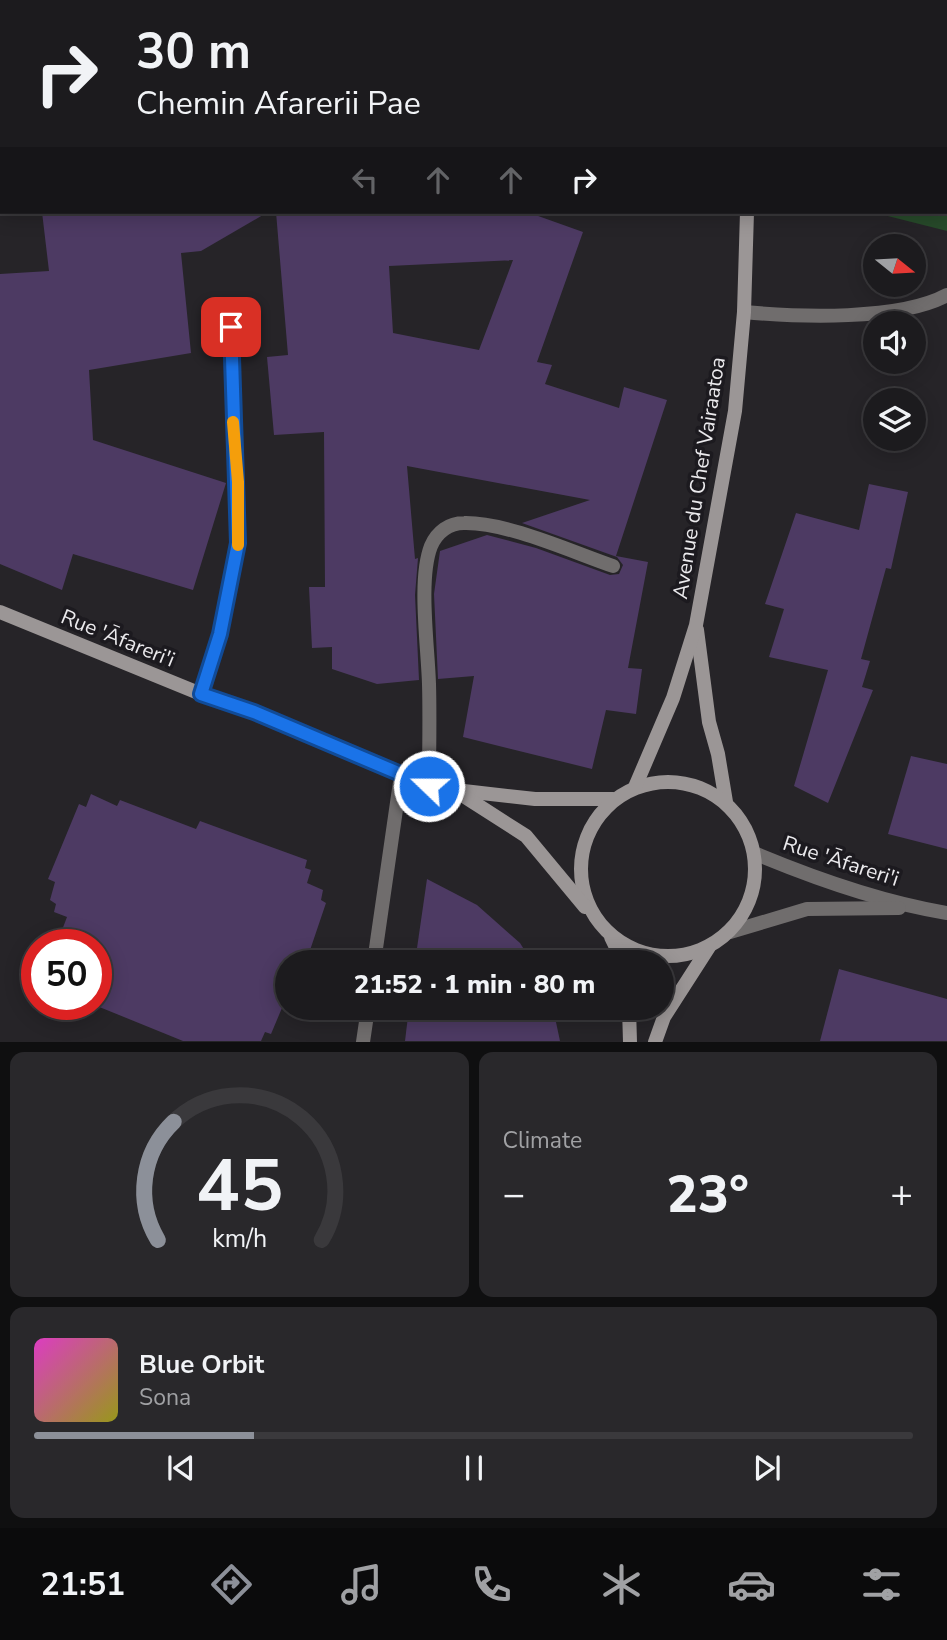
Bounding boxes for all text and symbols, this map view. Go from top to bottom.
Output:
text: 30 m [136,18,251,85]
icon: right [21,28,112,119]
text: Chemin Afarerii Pae [136,82,421,125]
icon: left [346,161,384,199]
icon: ahead [419,161,457,199]
icon: ahead [492,161,530,199]
icon: right [565,161,603,199]
north arrow [863,234,926,298]
map controls [863,234,926,451]
pin [201,297,261,357]
icon: arrive [212,308,250,346]
button: sound [863,311,926,374]
street label: Avenue du Chef Vairaatoa [666,355,732,601]
button: layers [863,388,926,451]
street label: Rue 'Āfareri'i [57,602,179,674]
position arrow [392,749,466,823]
street label: Rue 'Āfareri'i [779,829,903,893]
speed limit sign: 50 [21,929,112,1020]
text: 21:52 · 1 min · 80 m [354,967,595,1002]
text: Climate [503,1125,582,1156]
text: 45 [196,1137,283,1237]
text: 23° [667,1159,749,1230]
text: − [503,1169,525,1220]
text: + [890,1169,913,1220]
text: km/h [212,1222,267,1256]
text: Blue Orbit [139,1347,264,1382]
text: Sona [139,1382,191,1413]
icon: previous [162,1449,200,1487]
icon: pause [455,1449,493,1487]
icon: next [748,1449,786,1487]
icon: directions [207,1560,256,1609]
icon: music [337,1560,386,1609]
icon: phone [467,1560,516,1609]
icon: climate [597,1560,646,1609]
icon: car [727,1560,776,1609]
icon: filters [857,1560,906,1609]
text: 21:51 [41,1563,125,1606]

